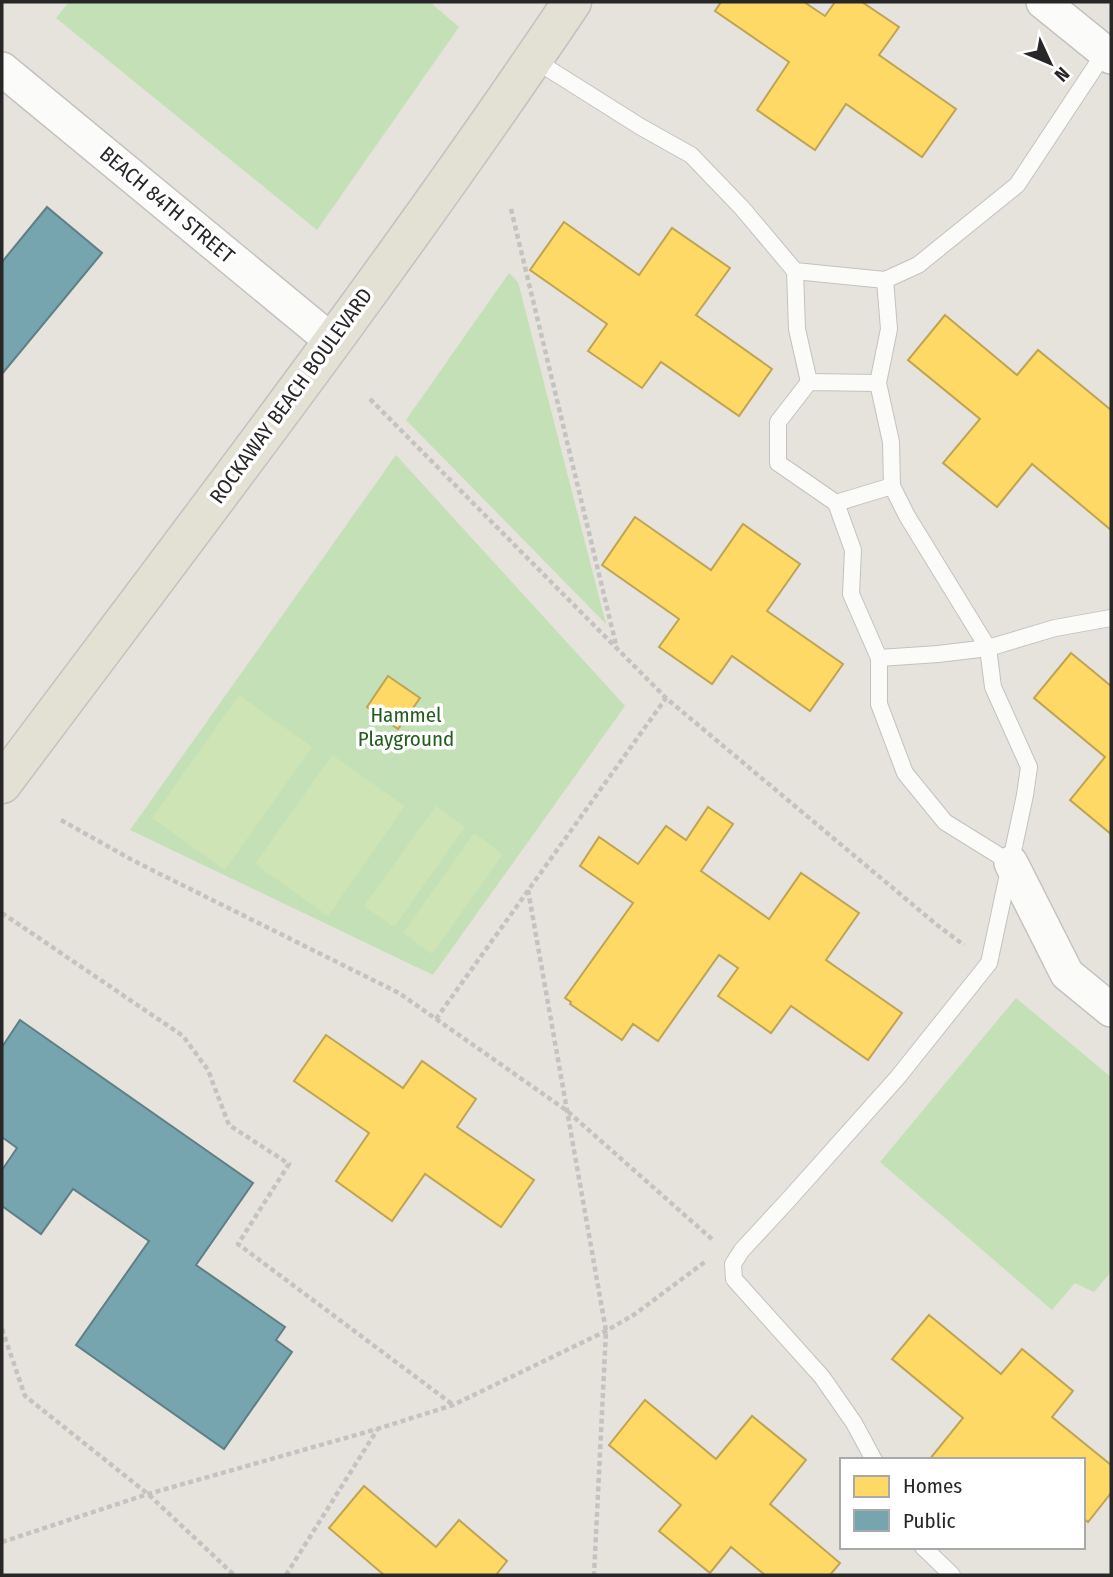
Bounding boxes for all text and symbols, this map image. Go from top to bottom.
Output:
north arrow [1015,28,1085,98]
text: N [1050,62,1074,87]
street label: BEACH 84TH STREET [94,141,240,269]
street label: ROCKAWAY BEACH BOULEVARD [204,283,378,509]
park label: Hammel Playground [358,702,454,752]
legend [840,1458,1085,1549]
text: Homes [903,1473,962,1499]
text: Public [903,1508,955,1534]

